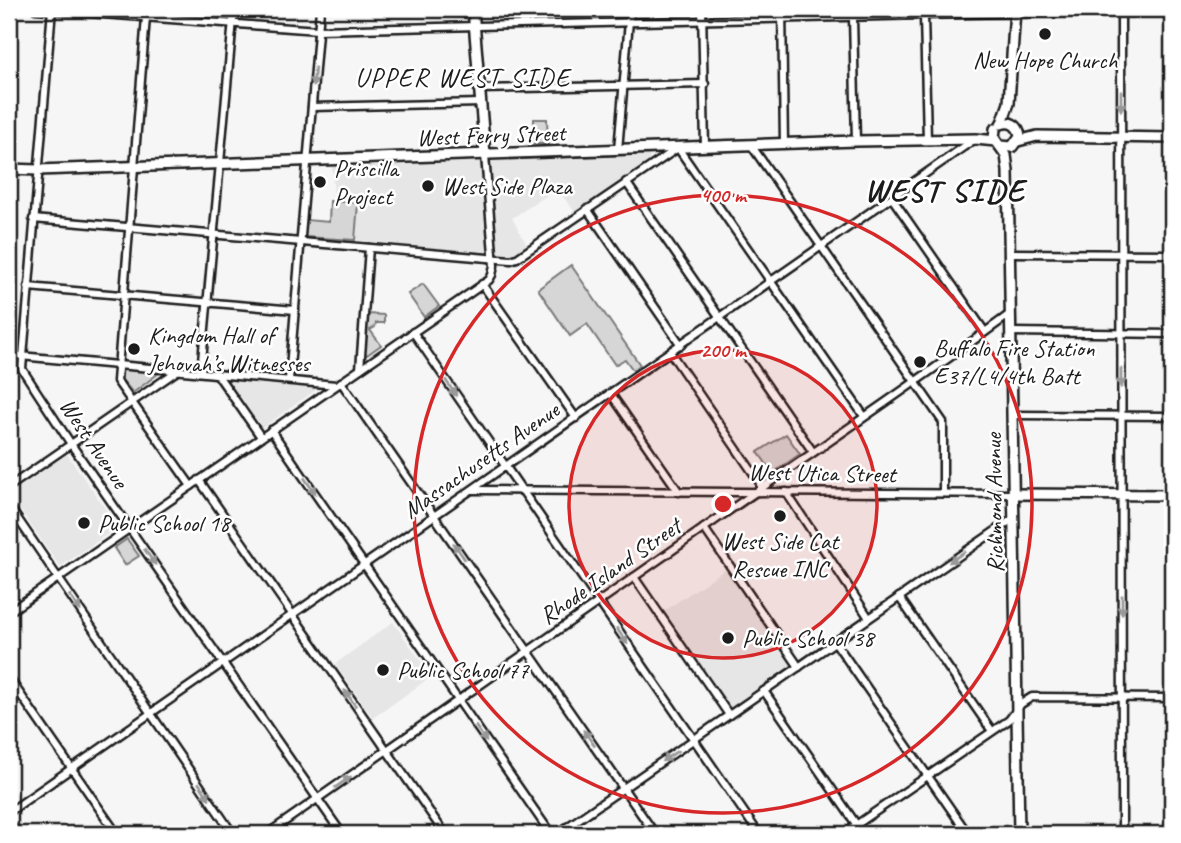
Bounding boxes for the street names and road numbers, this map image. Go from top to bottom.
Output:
street label: West Ferry Street [416,117,568,153]
street label: West Avenue [53,392,136,496]
street label: Massachusetts Avenue [397,394,567,525]
street label: Richmond Avenue [978,431,1010,573]
street label: West Utica Street [748,457,898,489]
street label: Rhode Island Street [534,509,689,631]

